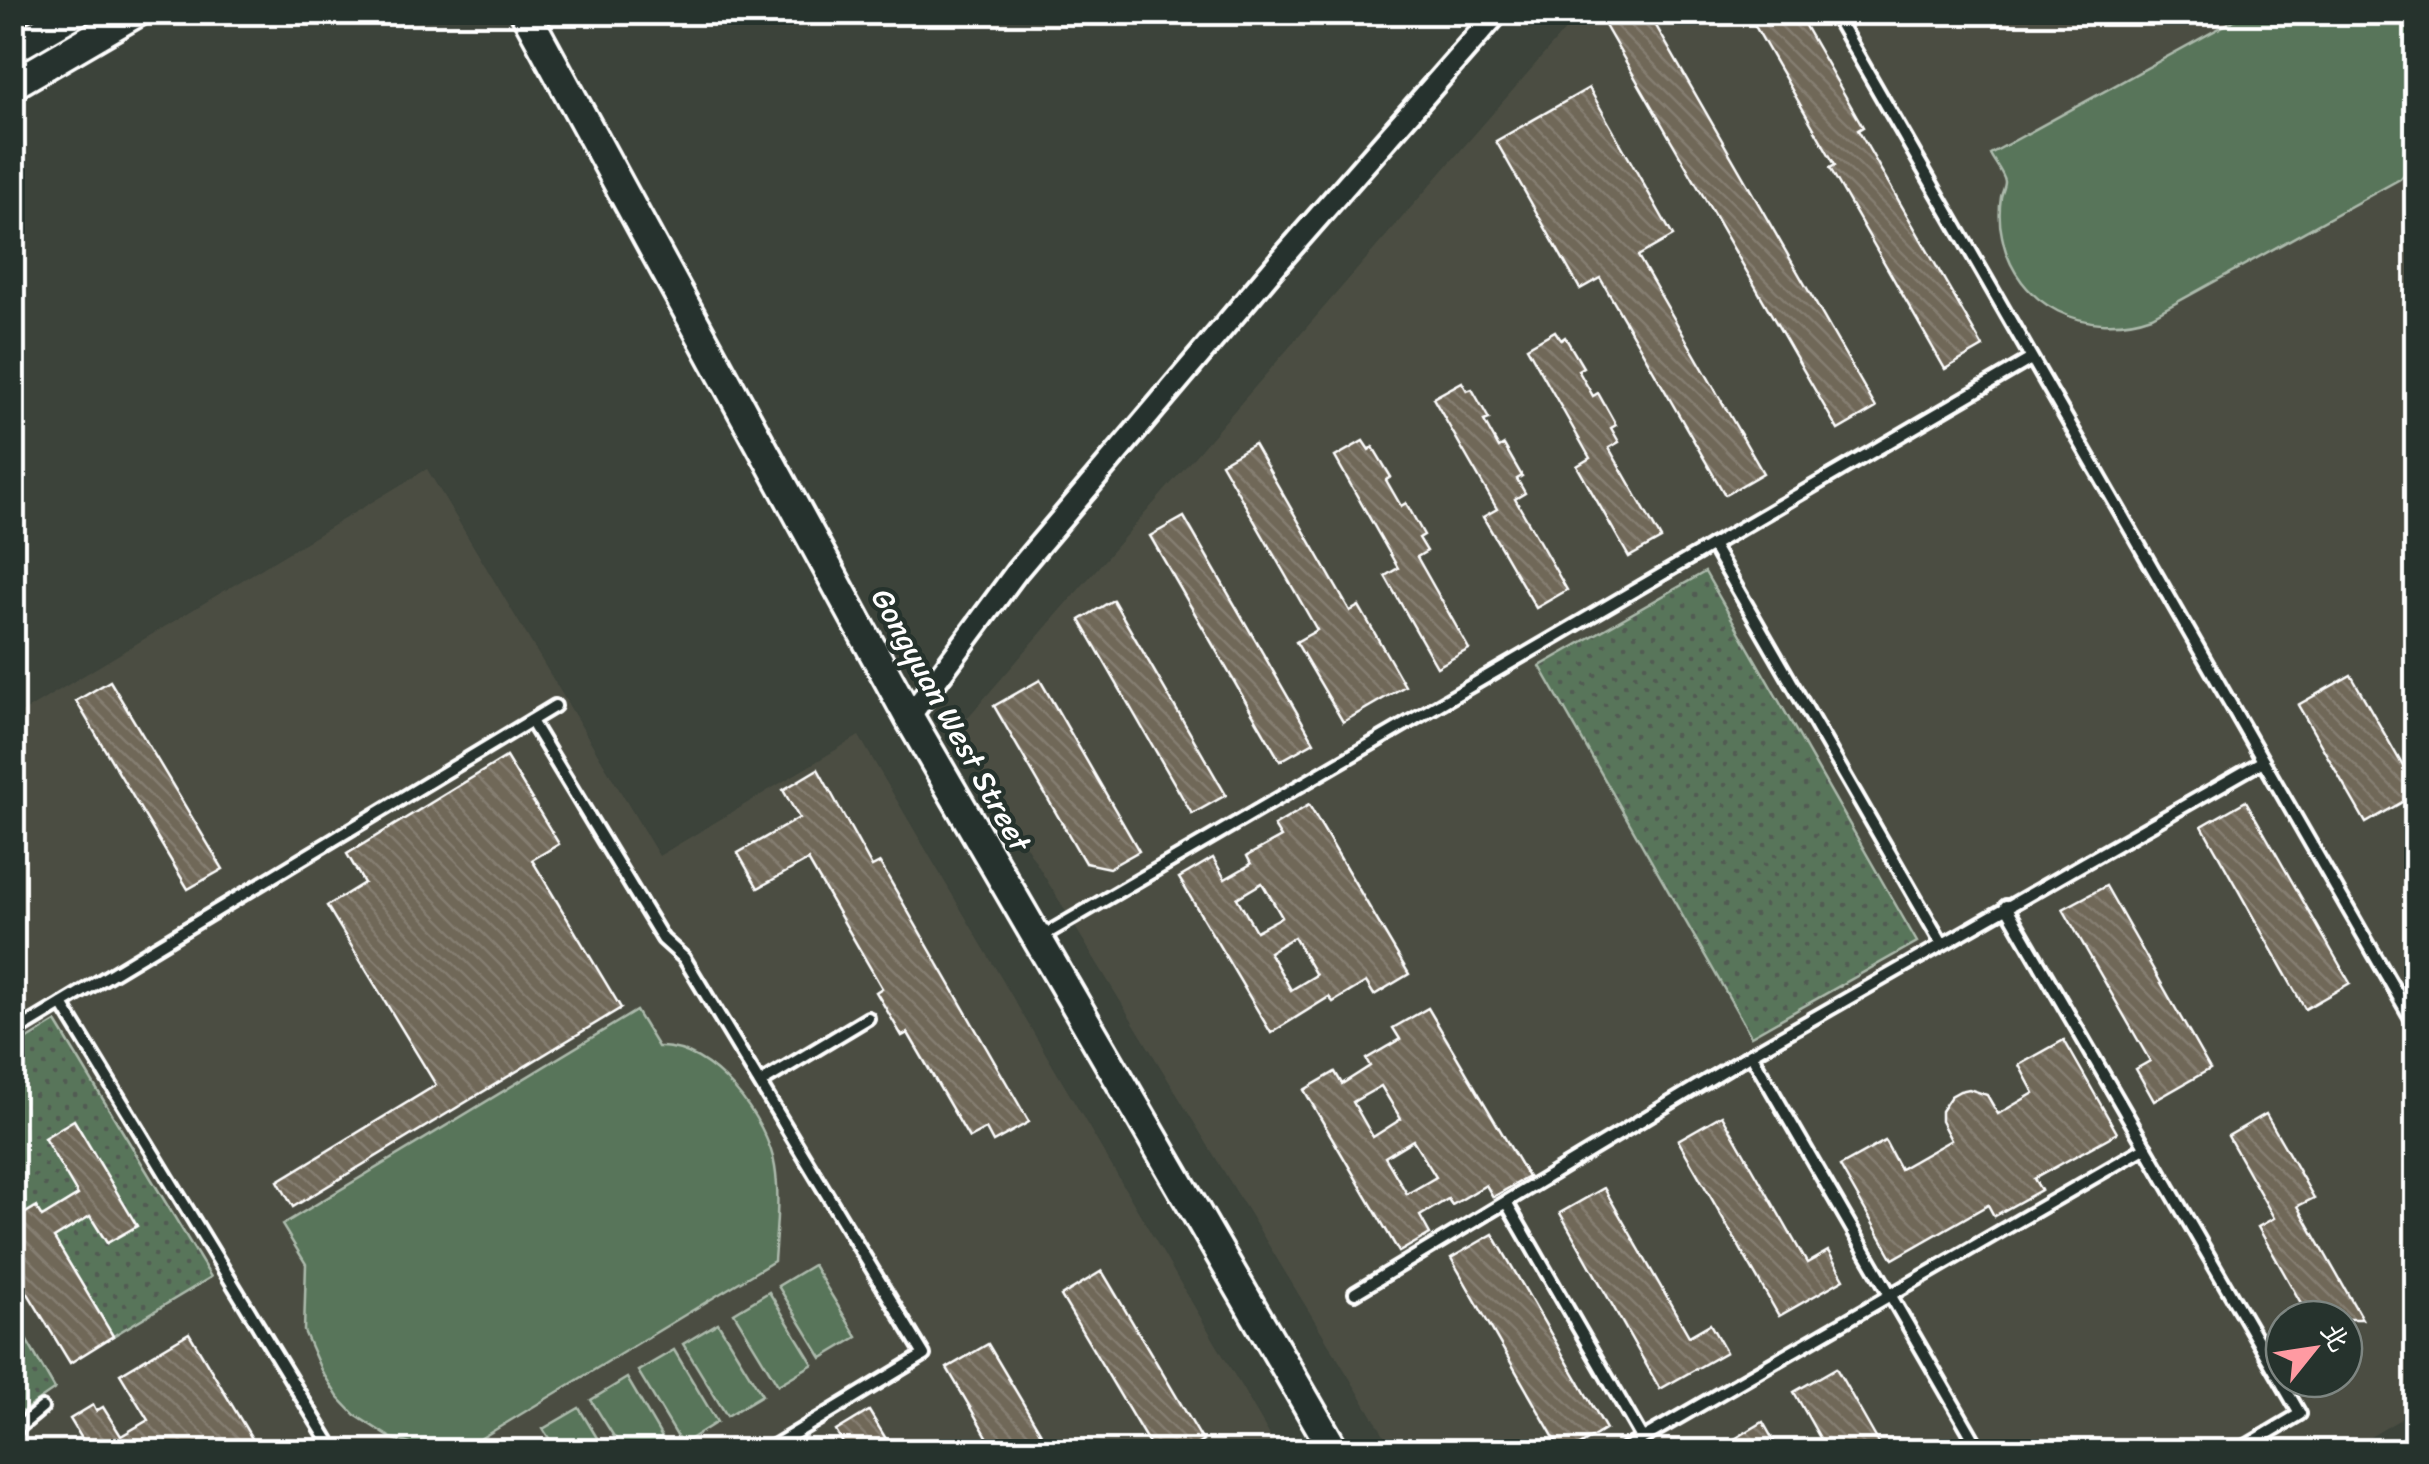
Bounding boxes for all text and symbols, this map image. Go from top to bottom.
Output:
street label: Gongyuan West Street [856,578,1047,864]
north arrow [2264,1299,2364,1399]
text: 北 [2307,1312,2363,1361]

